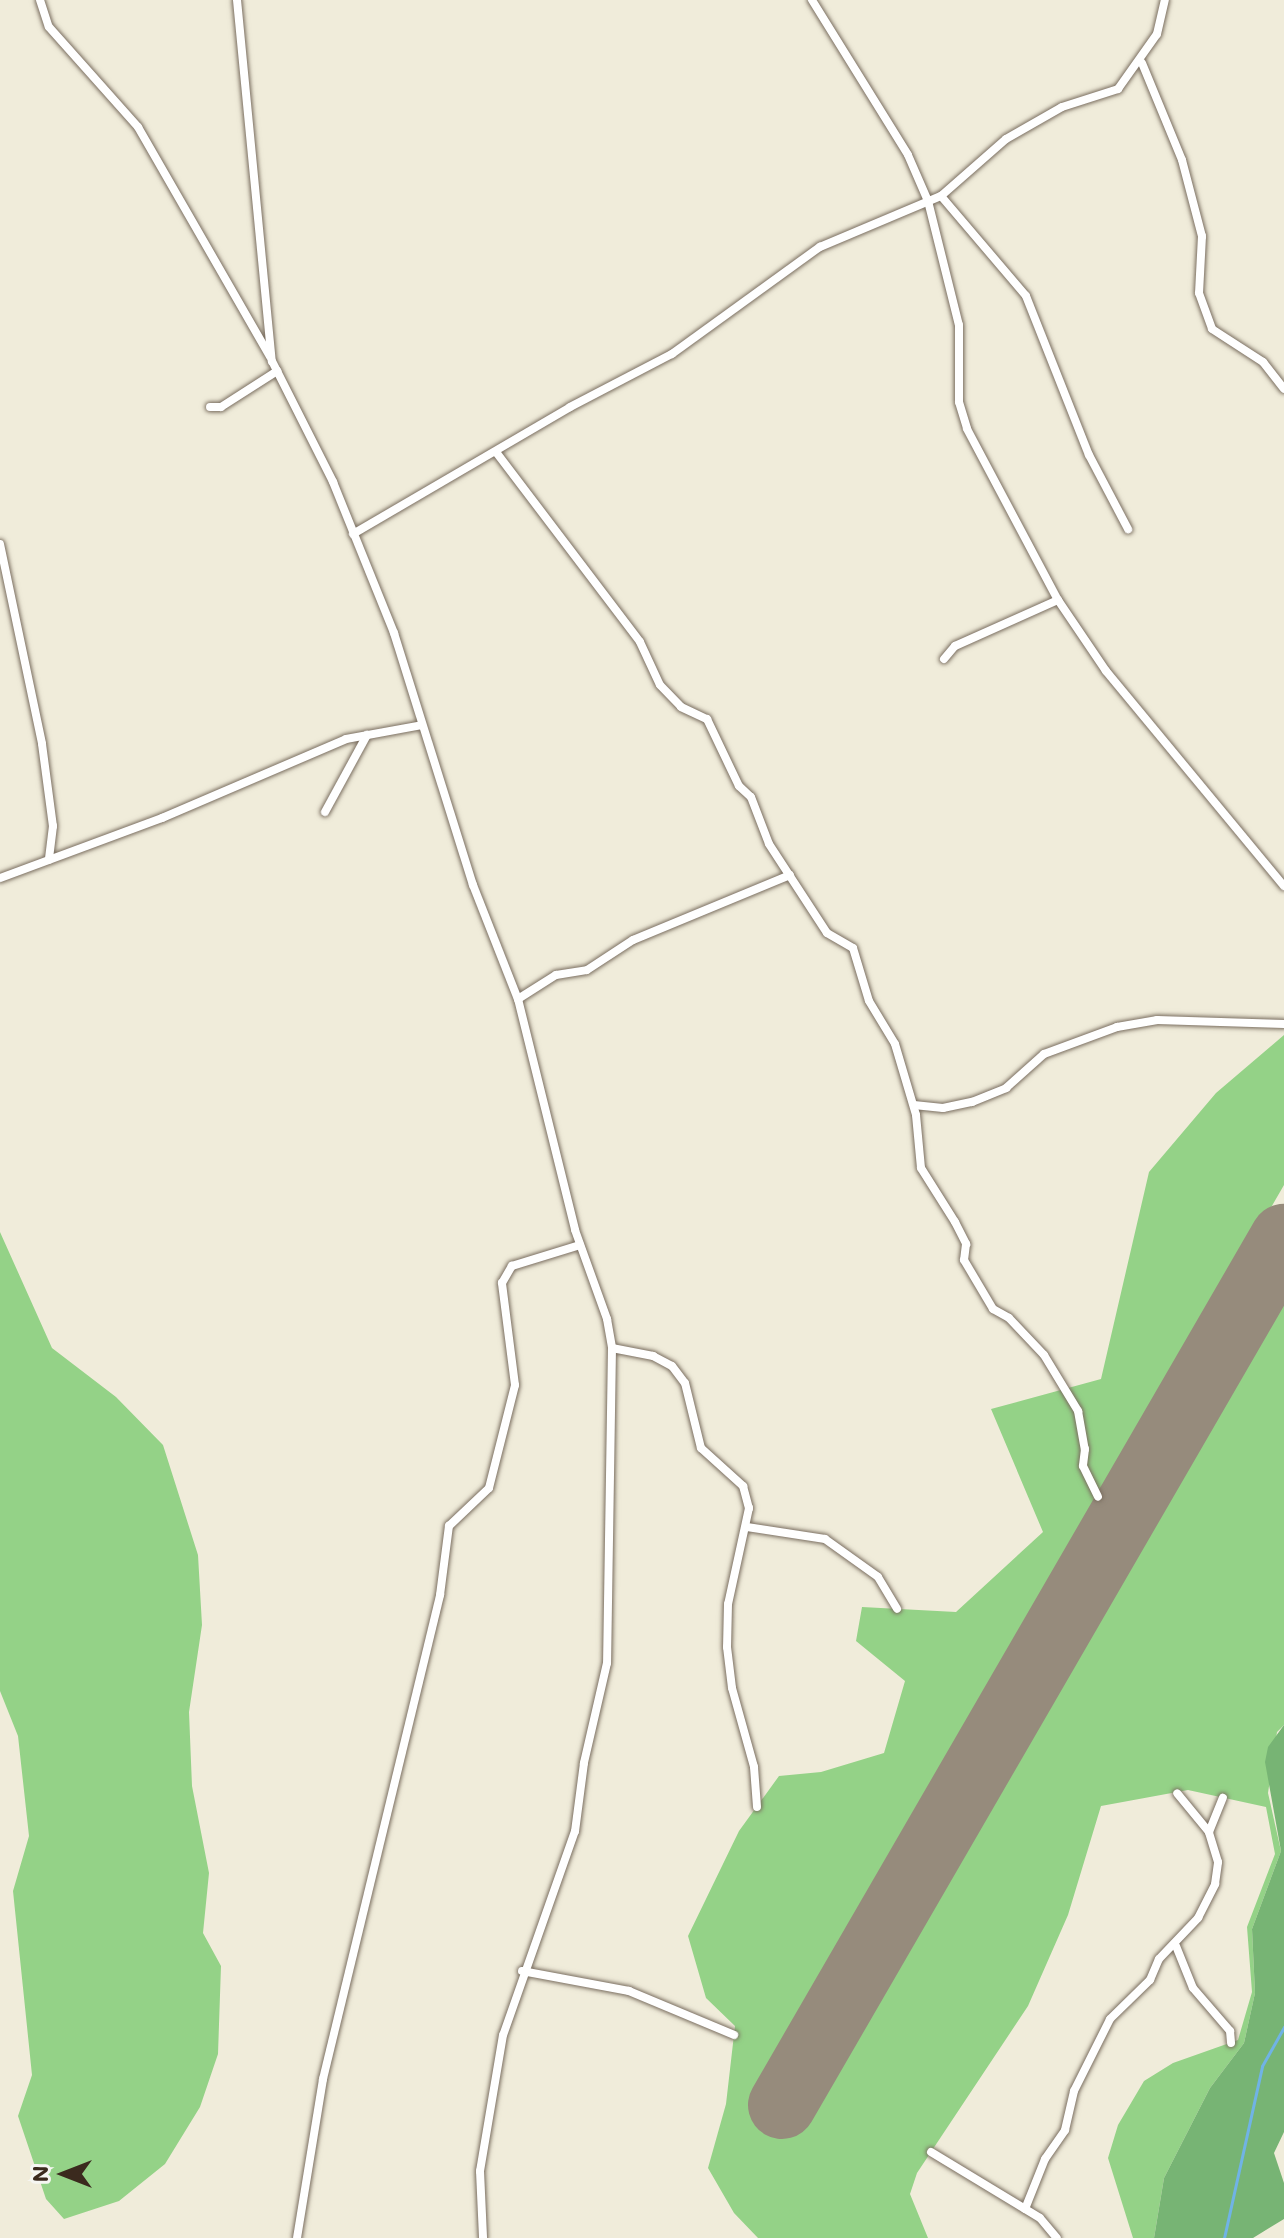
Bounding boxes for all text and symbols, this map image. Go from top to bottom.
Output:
north arrow [24,2134,104,2214]
text: N [25,2166,54,2182]

